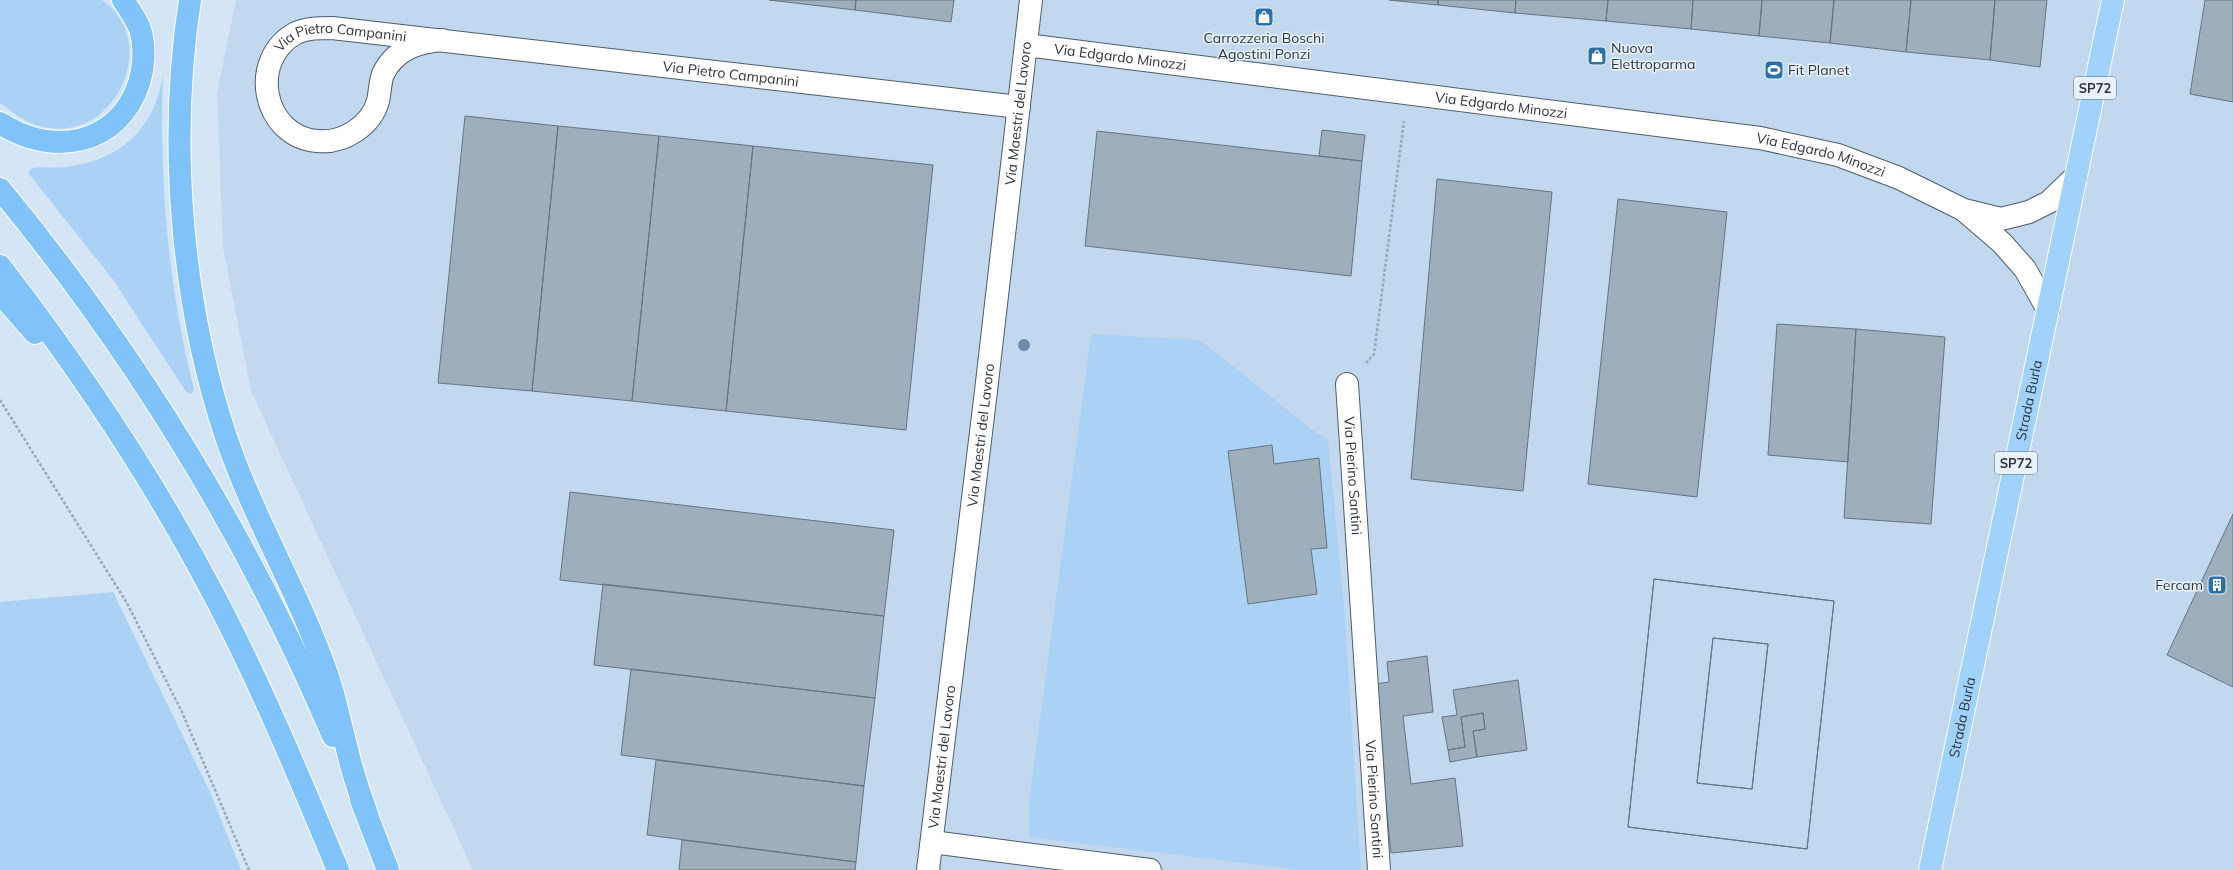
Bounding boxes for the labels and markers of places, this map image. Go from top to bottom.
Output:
shop icon: Carrozzeria Boschi Agostini Ponzi [1253,6,1275,28]
place label: Carrozzeria Boschi Agostini Ponzi [1203,29,1325,63]
place label: Nuova Elettroparma [1611,39,1695,73]
shop icon: Nuova Elettroparma [1586,45,1608,67]
sports icon: Fit Planet [1763,59,1785,81]
place label: Fit Planet [1788,61,1849,79]
building icon: Fercam [2206,574,2228,596]
place label: Fercam [2155,576,2203,594]

